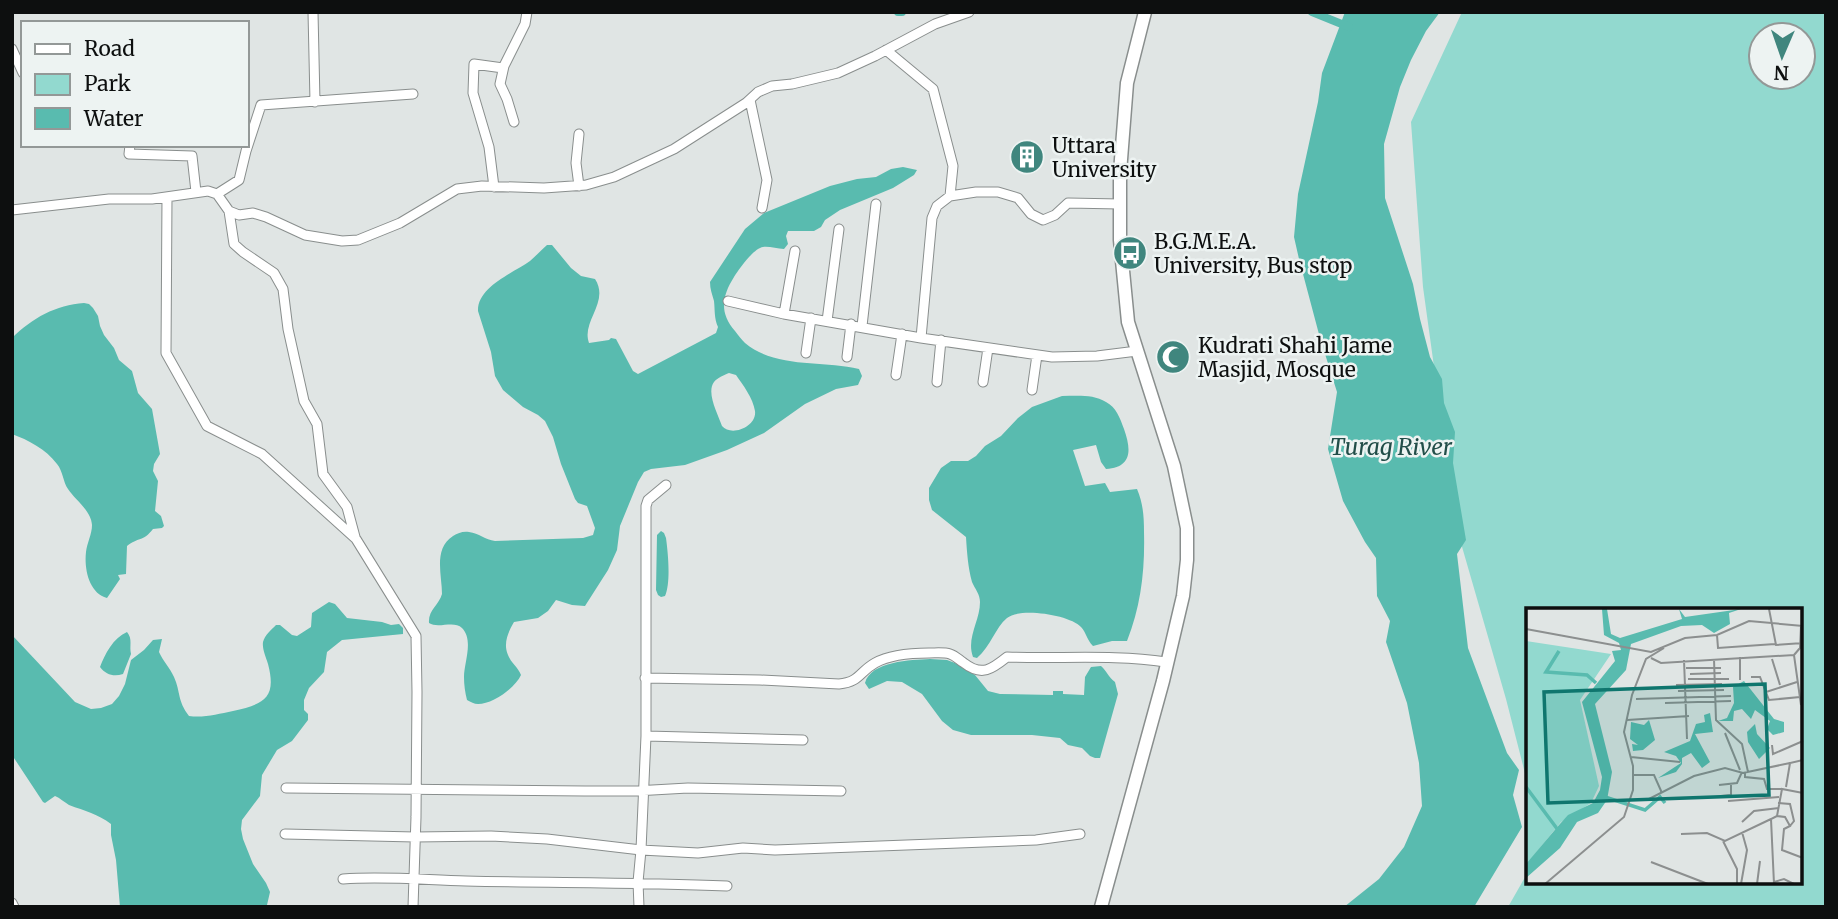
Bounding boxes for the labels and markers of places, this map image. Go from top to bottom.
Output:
place label: Uttara University [1052,132,1157,183]
building icon: Uttara University [1008,138,1046,176]
place label: B.G.M.E.A. University, Bus stop [1154,228,1353,279]
bus stop icon: B.G.M.E.A. University, Bus stop [1111,234,1149,272]
place label: Kudrati Shahi Jame Masjid, Mosque [1198,332,1392,383]
mosque icon: Kudrati Shahi Jame Masjid, Mosque [1154,338,1192,376]

